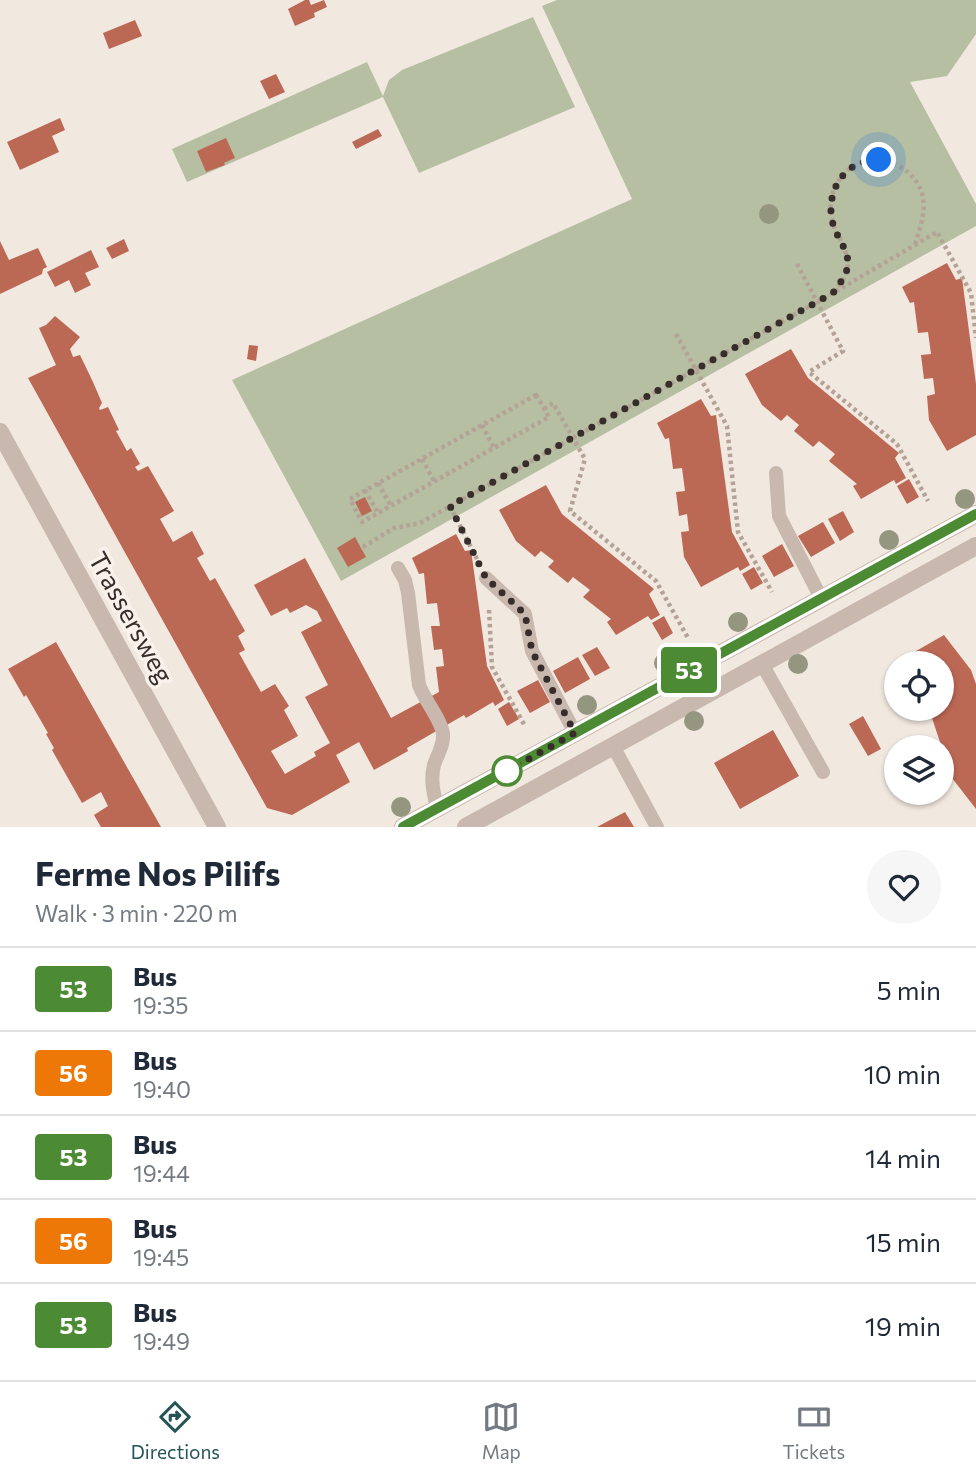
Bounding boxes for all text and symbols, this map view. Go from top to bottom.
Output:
your location [861,142,896,177]
street label: Trassersweg [83,546,181,688]
line badge: 53 [658,647,720,693]
map controls [884,651,954,805]
button: locate [884,651,954,721]
text: 53 [675,655,703,684]
button: layers [884,735,954,805]
unlabelled marker [492,756,522,786]
button: heart [867,850,941,924]
text: Ferme Nos Pilifs [35,852,280,893]
text: Walk · 3 min · 220 m [35,899,238,927]
text: Bus [133,960,177,991]
text: 53 [60,974,87,1003]
text: 5 min [877,974,941,1005]
text: 19:35 [133,991,189,1019]
text: Bus [133,1044,177,1075]
text: 56 [59,1058,88,1087]
text: 10 min [864,1058,941,1089]
text: 19:40 [133,1075,191,1103]
text: Bus [133,1128,177,1159]
text: 53 [60,1142,87,1171]
text: 14 min [865,1142,941,1173]
text: 19:44 [133,1159,190,1187]
text: Bus [133,1212,177,1243]
text: 56 [59,1226,88,1255]
text: 15 min [866,1226,941,1257]
text: 19:45 [133,1243,189,1271]
text: Bus [133,1296,177,1327]
text: 53 [60,1310,87,1339]
text: 19 min [865,1310,941,1341]
text: 19:49 [133,1327,190,1355]
tab: Directions [131,1398,220,1463]
tab: Map [482,1398,521,1463]
tab: Tickets [782,1398,845,1463]

